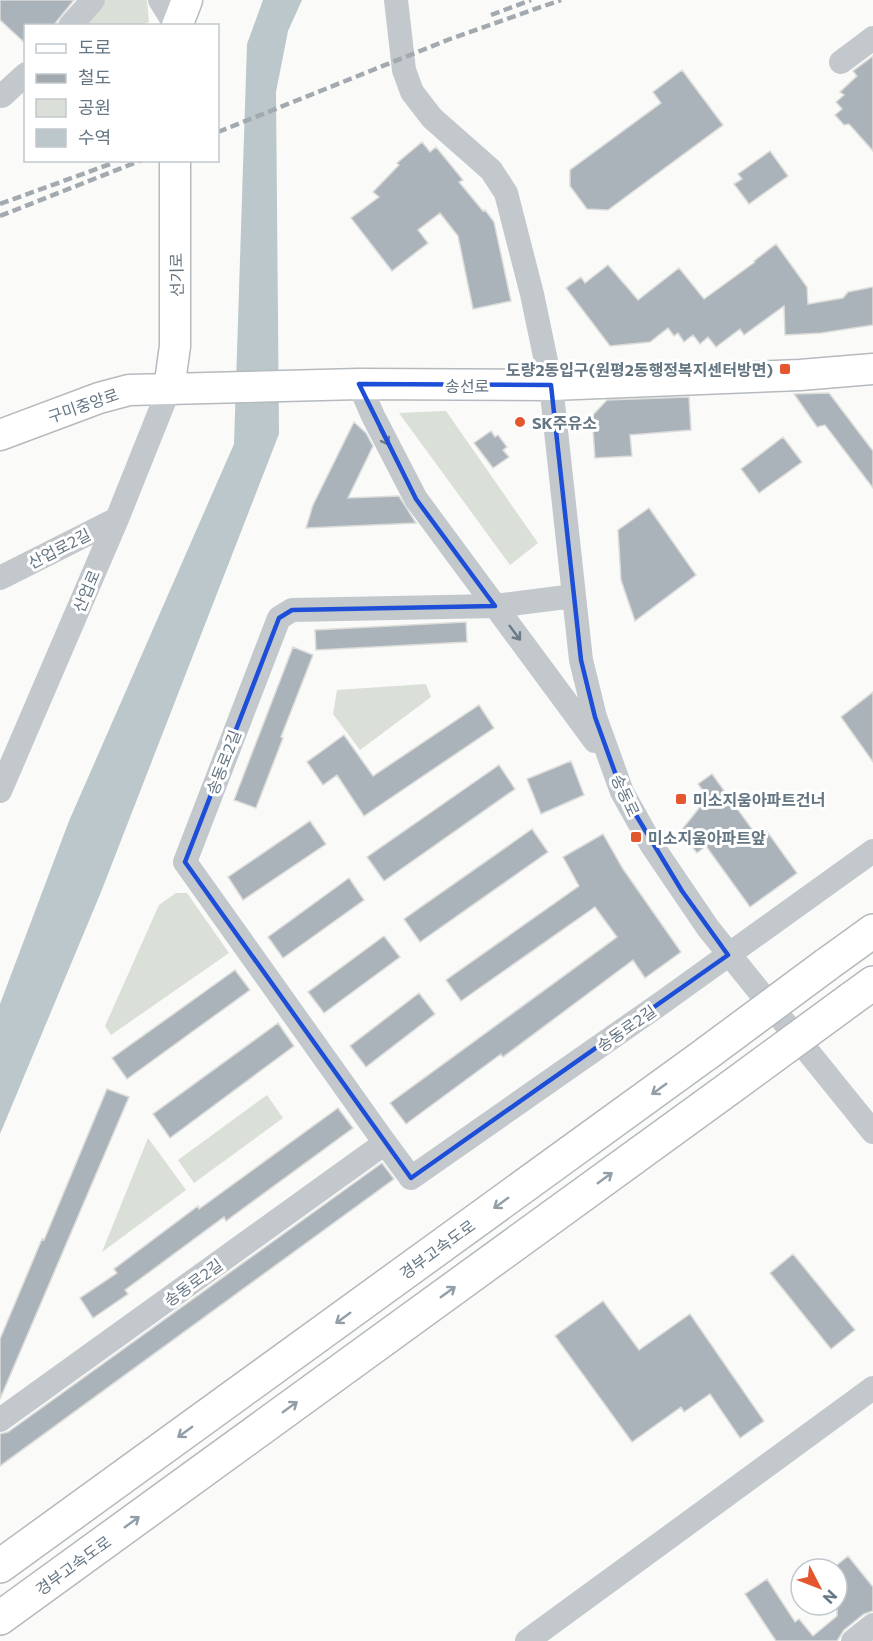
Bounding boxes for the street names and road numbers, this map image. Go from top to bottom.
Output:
street label: 선기로 [166,252,186,297]
street label: 송선로 [445,376,489,395]
street label: 구미중앙로 [45,384,121,426]
street label: 산업로2길 [24,524,94,572]
street label: 산업로 [69,567,103,615]
street label: 송동로2길 [202,727,244,797]
street label: 송동로 [608,771,644,819]
street label: 송동로2길 [593,1001,659,1055]
street label: 경부고속도로 [396,1215,479,1283]
street label: 송동로2길 [160,1254,226,1310]
street label: 경부고속도로 [32,1531,115,1599]

